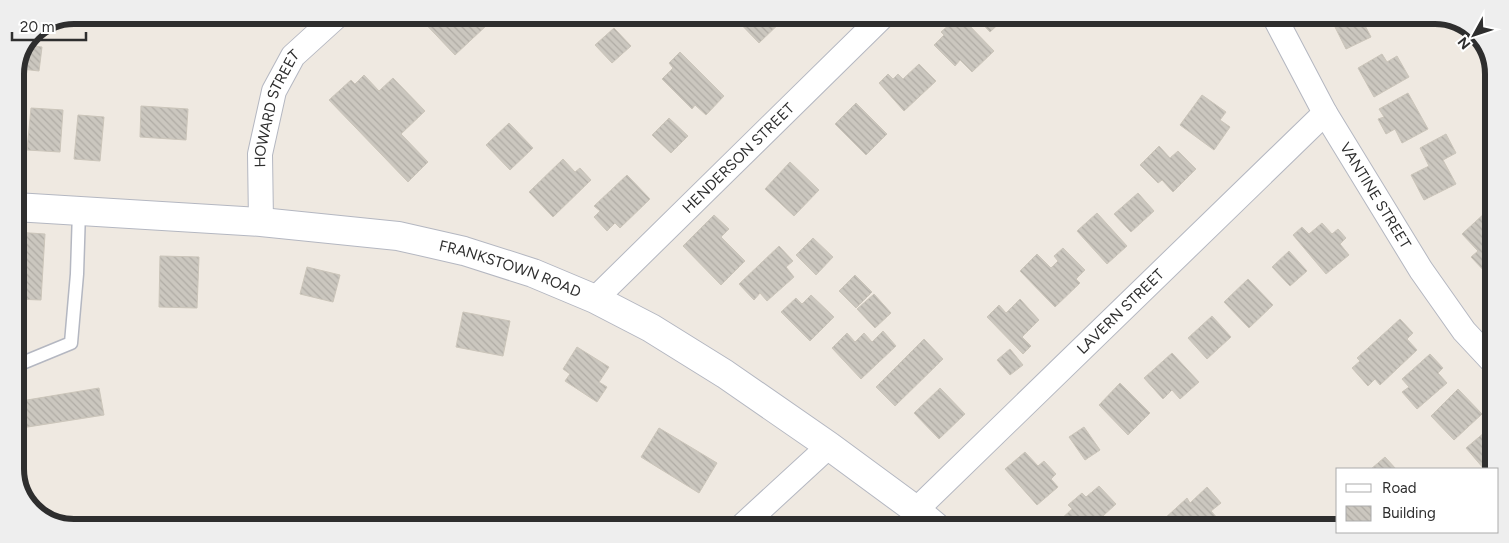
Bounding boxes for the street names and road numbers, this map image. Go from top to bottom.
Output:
street label: HOWARD STREET [251,45,303,168]
street label: HENDERSON STREET [679,99,799,217]
street label: VANTINE STREET [1336,139,1415,252]
street label: FRANKSTOWN ROAD [437,237,584,301]
street label: LAVERN STREET [1073,265,1168,358]

